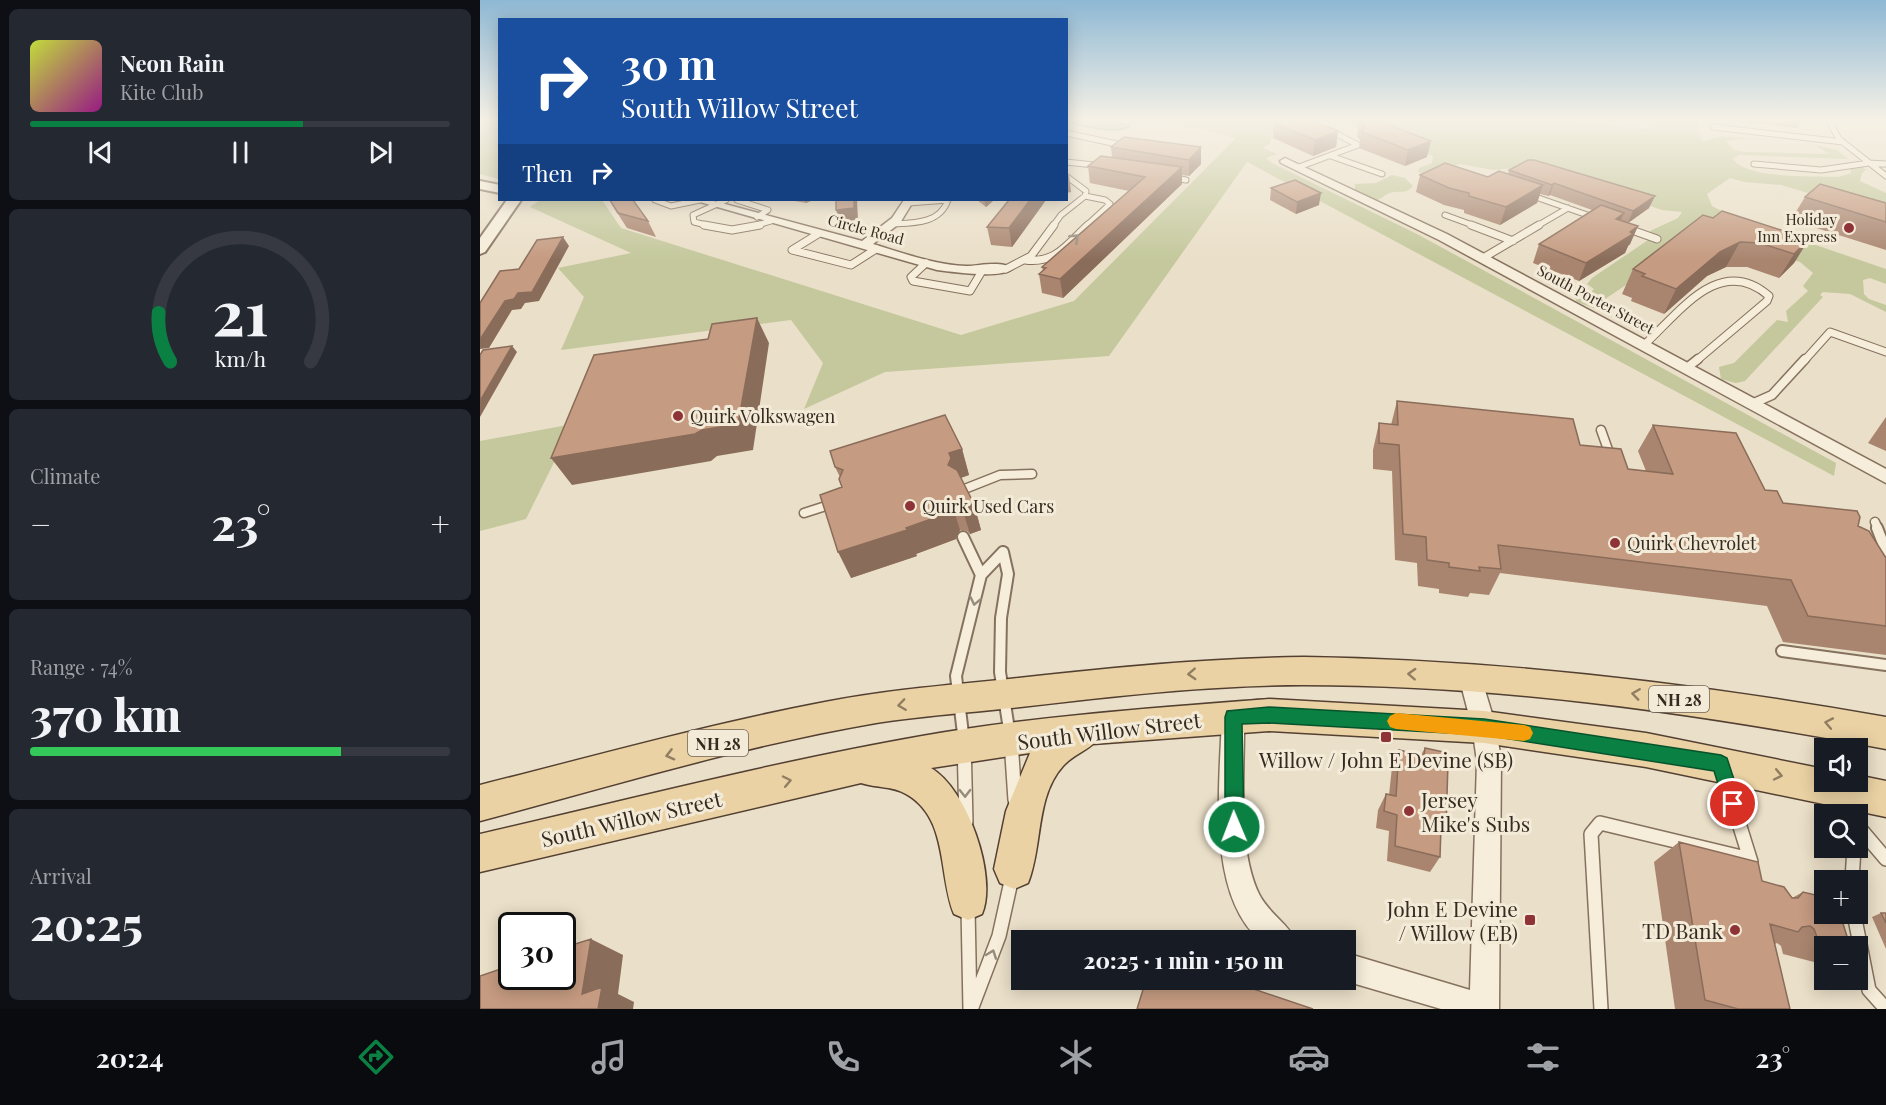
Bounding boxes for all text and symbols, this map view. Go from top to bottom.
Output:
text: 30 m [621,35,716,91]
icon: right [522,42,600,120]
text: Neon Rain [120,48,225,78]
text: Kite Club [120,78,204,105]
text: South Willow Street [621,89,858,125]
icon: previous [84,136,117,169]
icon: pause [224,136,257,169]
icon: next [364,136,397,169]
icon: right [585,156,618,189]
text: Then [522,158,573,188]
street label: Circle Road [826,209,907,249]
place label: Holiday Inn Express [1757,209,1837,246]
marker: Holiday Inn Express [1842,221,1856,235]
one-way arrow [1068,234,1079,245]
street label: South Porter Street [1534,260,1659,339]
text: 21 [212,268,268,352]
text: km/h [214,344,266,372]
place label: Quirk Volkswagen [690,404,835,428]
marker: Quirk Volkswagen [671,409,685,423]
text: Climate [30,462,100,489]
text: 23° [211,492,270,552]
place label: Quirk Used Cars [922,494,1054,518]
marker: Quirk Used Cars [903,499,917,513]
text: − [30,501,51,545]
text: + [431,501,450,545]
place label: Quirk Chevrolet [1627,531,1757,555]
marker: Quirk Chevrolet [1608,536,1622,550]
one-way arrow [970,595,983,605]
text: Range · 74% [30,653,133,680]
one-way arrow [1407,667,1416,680]
one-way arrow [1187,668,1196,681]
text: 370 km [30,683,181,743]
road number: NH 28 [1649,686,1709,712]
one-way arrow [1631,688,1640,700]
one-way arrow [897,698,906,710]
street label: South Willow Street [1016,705,1203,755]
one-way arrow [1824,717,1834,730]
road number: NH 28 [688,730,748,756]
marker: Willow / John E Devine (SB) [1379,730,1393,744]
map controls [1814,738,1868,990]
button: sound [1814,738,1868,792]
place label: Willow / John E Devine (SB) [1258,745,1513,773]
one-way arrow [665,747,675,760]
one-way arrow [1773,768,1783,781]
one-way arrow [782,775,792,788]
pin [1707,778,1758,829]
street label: South Willow Street [538,783,725,852]
place label: Jersey Mike's Subs [1420,785,1530,837]
icon: arrive [1716,787,1749,820]
one-way arrow [959,788,971,797]
position arrow [1202,795,1266,859]
marker: Jersey Mike's Subs [1402,804,1416,818]
button: search [1814,804,1868,858]
text: Arrival [30,862,92,889]
button: + [1814,870,1868,924]
text: 20:25 [30,892,143,952]
place label: John E Devine / Willow (EB) [1386,894,1518,946]
speed limit sign: 30 [498,912,576,990]
marker: John E Devine / Willow (EB) [1523,913,1537,927]
place label: TD Bank [1642,916,1723,944]
marker: TD Bank [1728,923,1742,937]
button: − [1814,936,1868,990]
text: 20:25 · 1 min · 150 m [1084,945,1283,975]
one-way arrow [984,949,997,960]
icon: directions [355,1036,397,1078]
icon: music [588,1036,630,1078]
icon: phone [822,1036,864,1078]
icon: climate [1055,1036,1097,1078]
icon: car [1288,1036,1330,1078]
icon: filters [1522,1036,1564,1078]
text: 20:24 [96,1039,163,1075]
text: 23° [1755,1039,1790,1075]

